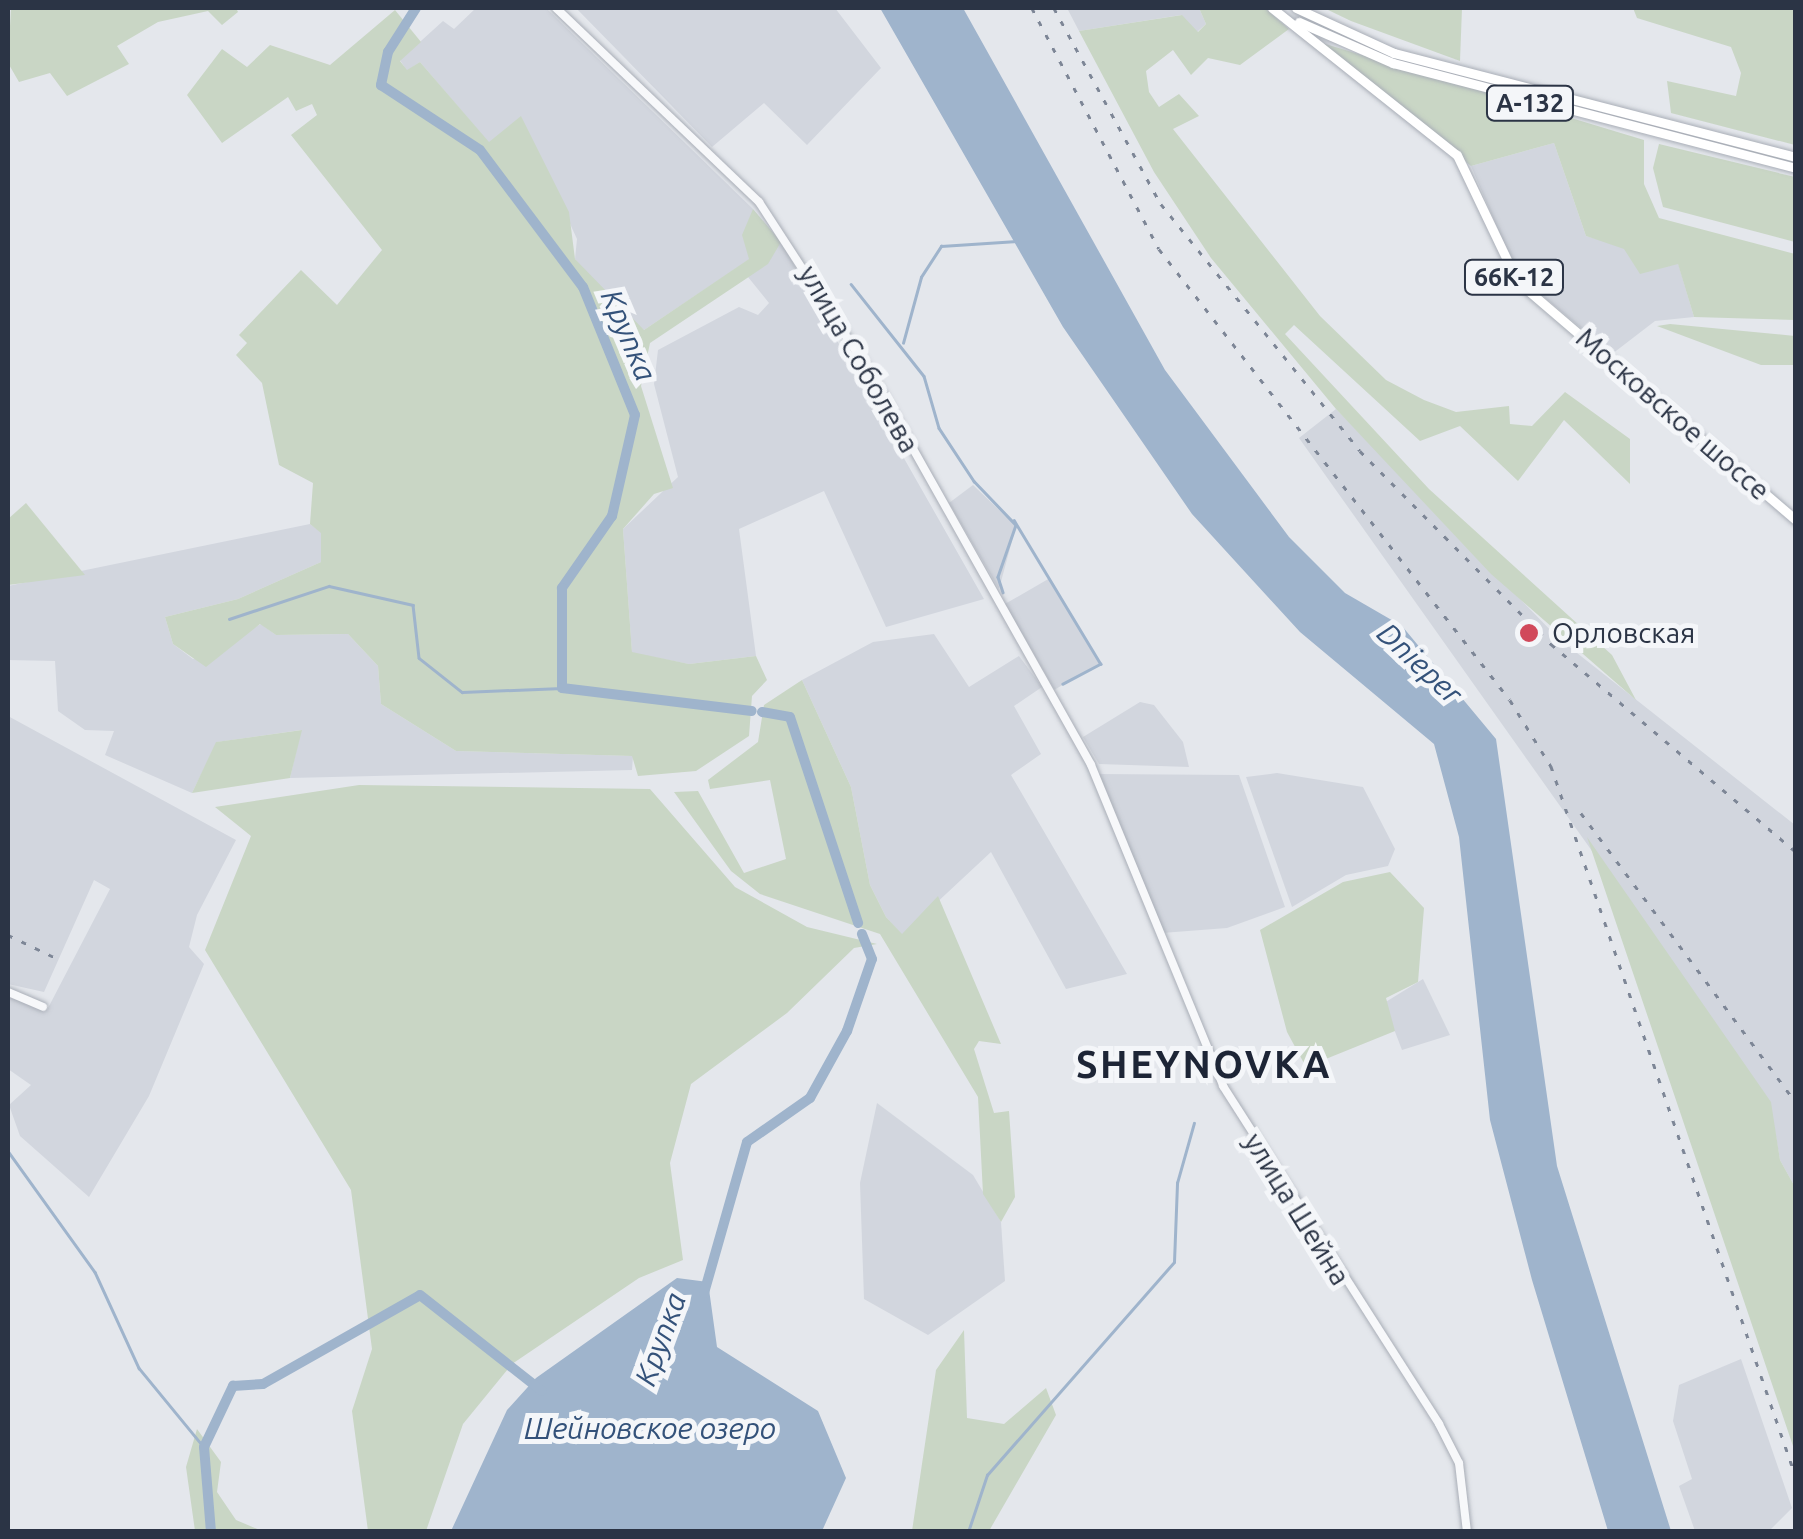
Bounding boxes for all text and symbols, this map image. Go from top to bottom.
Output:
road number: А-132 [1485,83,1575,123]
road number: 66К-12 [1462,257,1566,297]
street label: улица Соболева [792,259,926,459]
water label: Крупка [594,284,664,386]
street label: Московское шоссе [1569,321,1777,507]
water label: Dnieper [1370,615,1470,711]
place label: Орловская [1552,616,1695,650]
marker: Орловская [1516,620,1542,646]
district label: SHEYNOVKA [1076,1042,1332,1088]
street label: улица Шейна [1237,1127,1357,1291]
water label: Крупка [627,1288,693,1390]
water label: Шейновское озеро [524,1410,776,1446]

